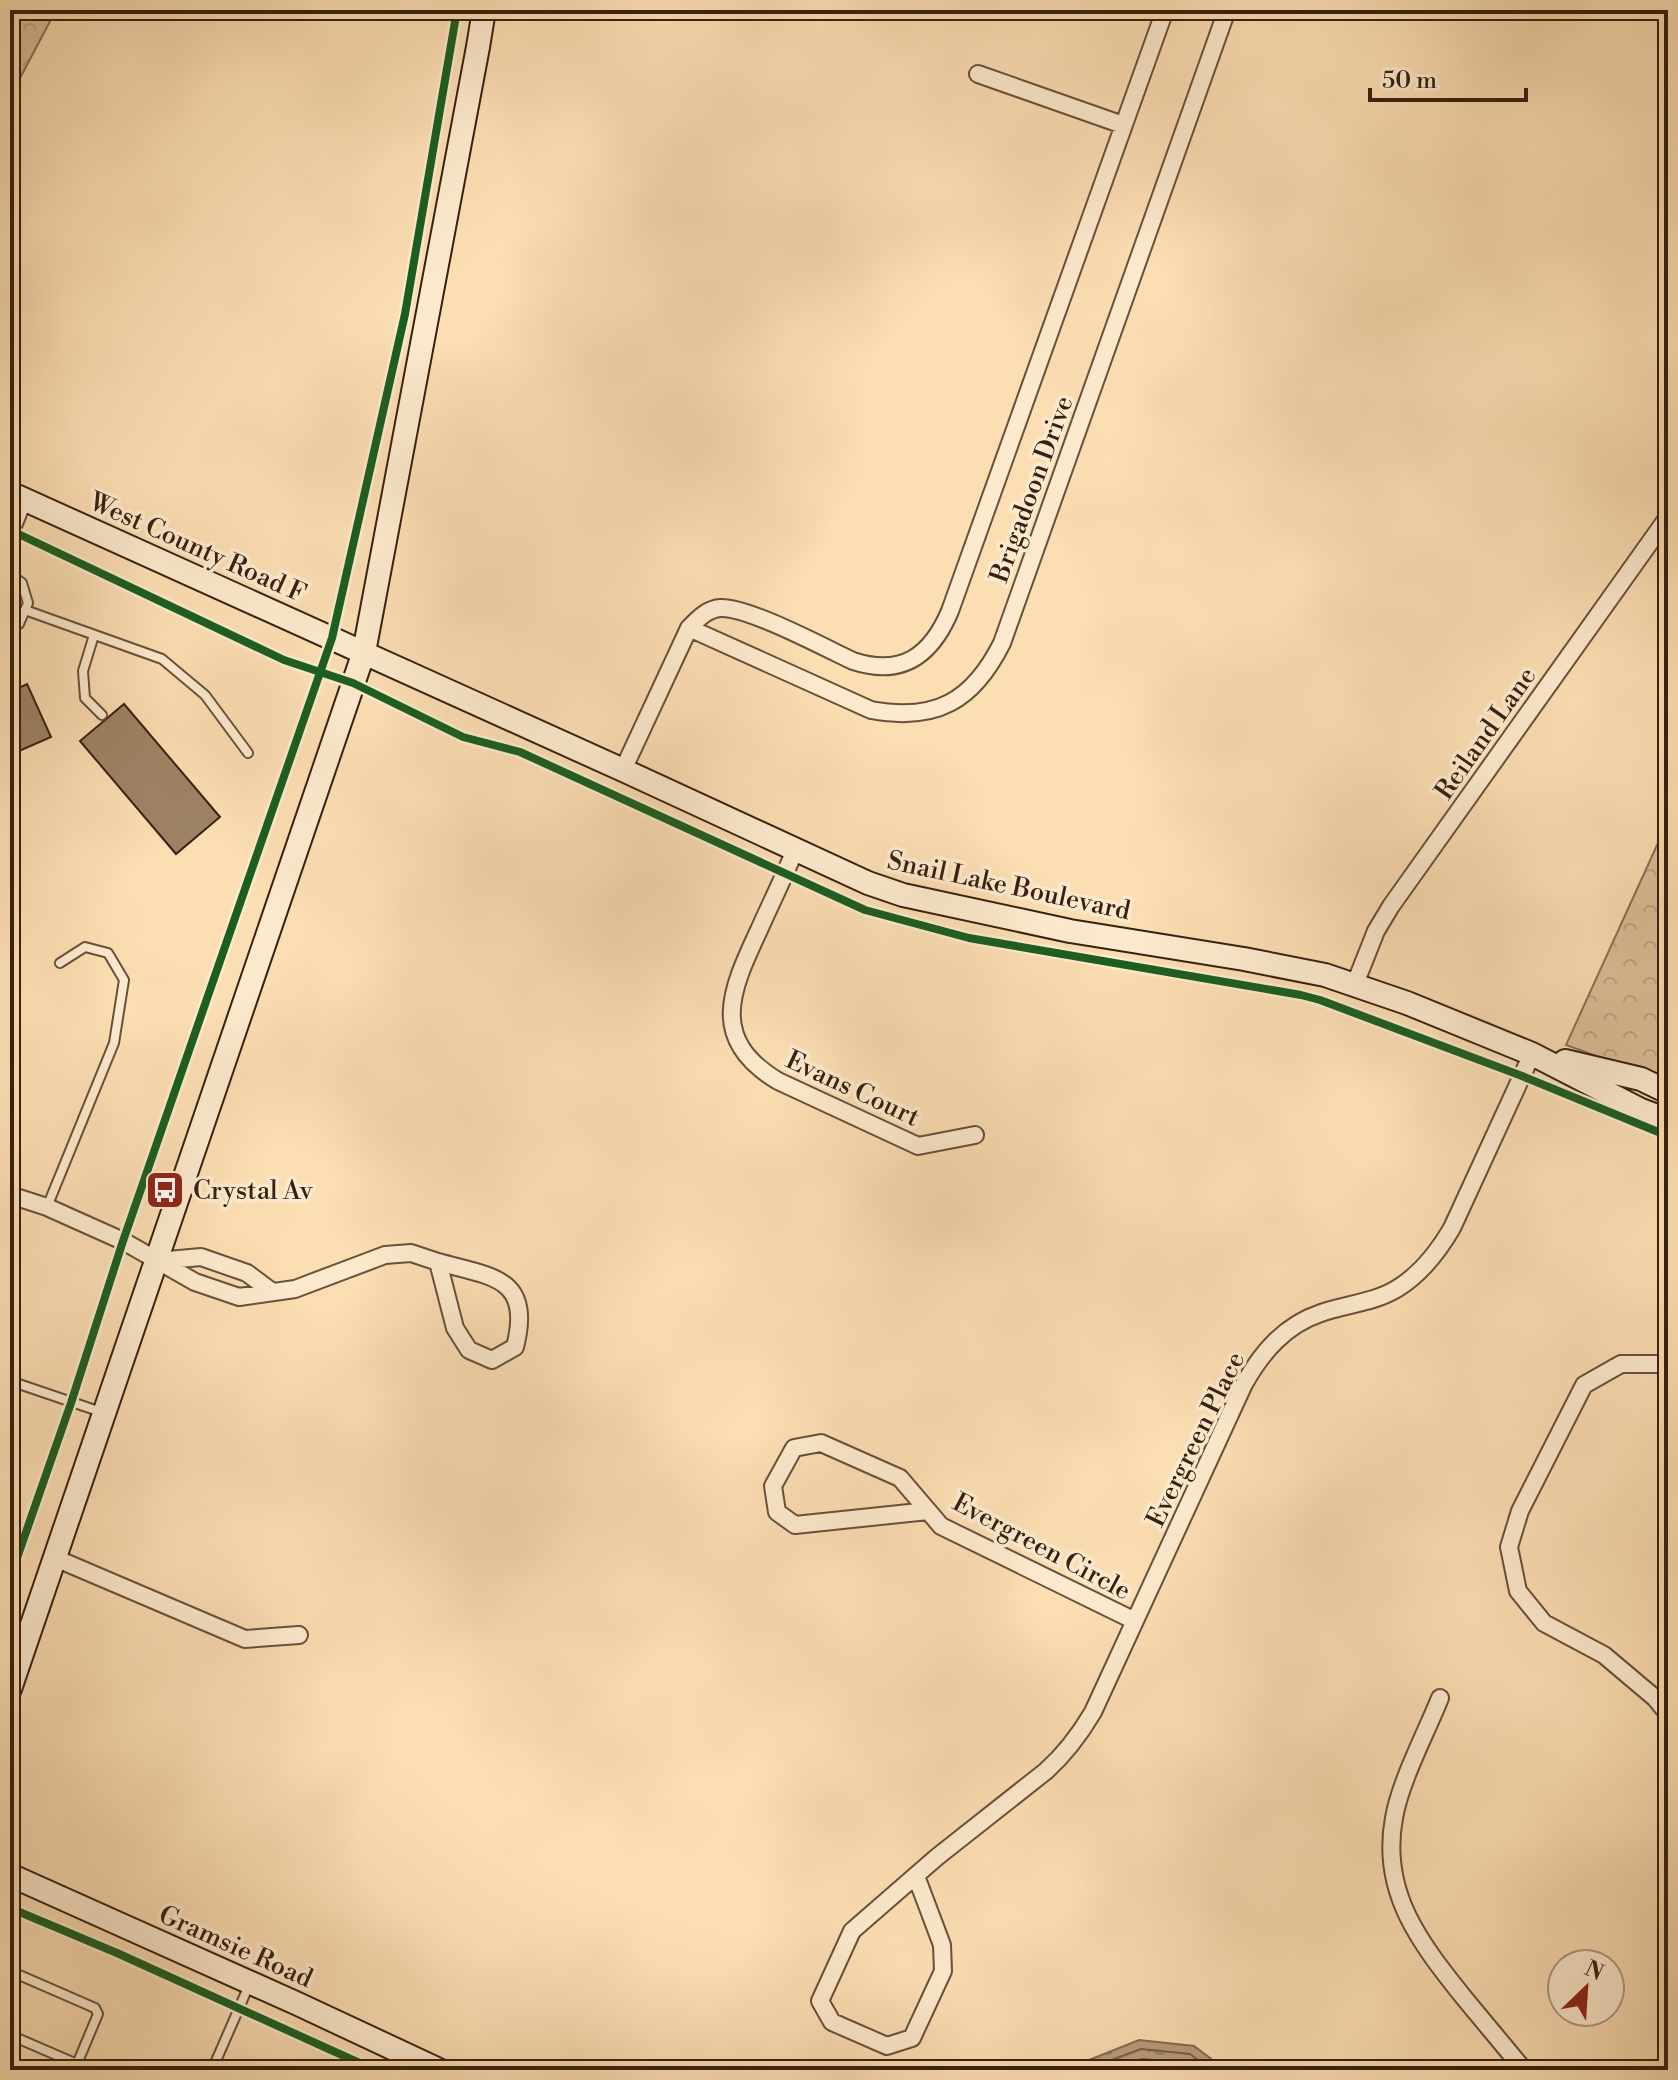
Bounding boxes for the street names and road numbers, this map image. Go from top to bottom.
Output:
street label: Brigadoon Drive [983,392,1081,588]
street label: West County Road F [83,485,311,610]
street label: Reiland Lane [1428,661,1543,806]
street label: Snail Lake Boulevard [884,845,1133,927]
street label: Evans Court [781,1044,925,1134]
street label: Evergreen Place [1140,1347,1252,1532]
street label: Evergreen Circle [947,1486,1136,1607]
street label: Gramsie Road [154,1899,318,1995]

